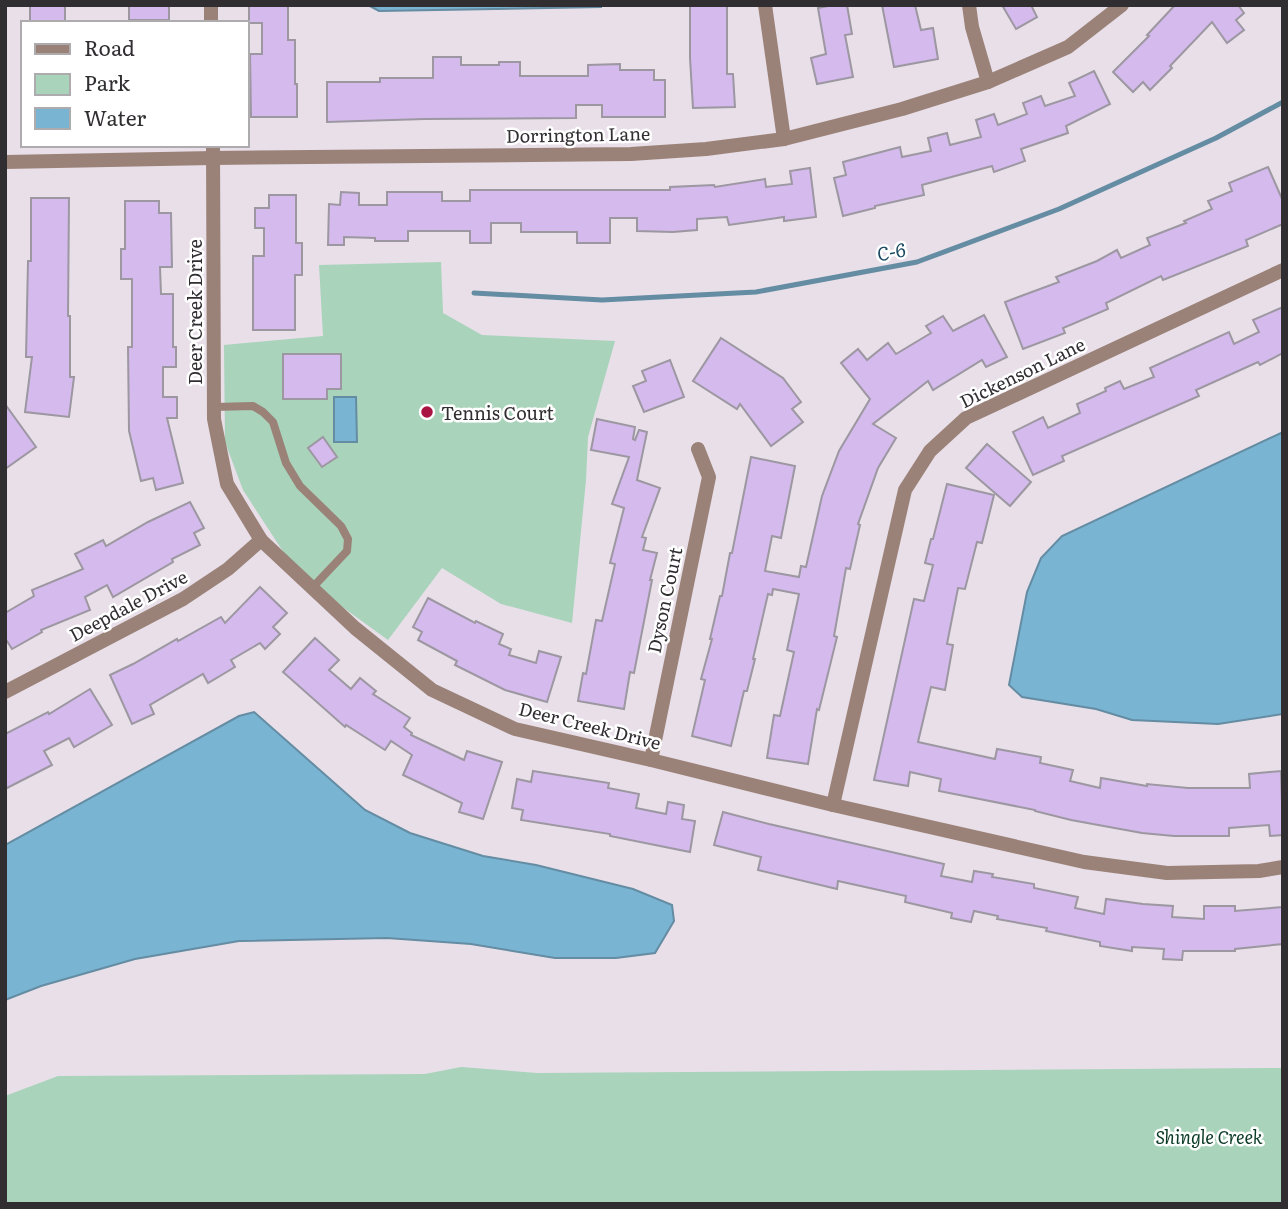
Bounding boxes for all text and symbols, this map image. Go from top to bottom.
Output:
legend [21,21,248,147]
text: Road [84,31,135,62]
text: Park [84,66,130,97]
text: Water [84,101,146,132]
street label: Dorrington Lane [506,119,650,149]
water label: C-6 [874,235,908,267]
street label: Deer Creek Drive [181,239,208,385]
street label: Dickenson Lane [955,330,1089,414]
place label: Tennis Court [441,399,555,426]
marker: Tennis Court [419,404,435,420]
street label: Dyson Court [640,544,689,656]
street label: Deepdale Drive [64,563,192,647]
street label: Deer Creek Drive [516,694,664,756]
park label: Shingle Creek [1155,1123,1263,1150]

